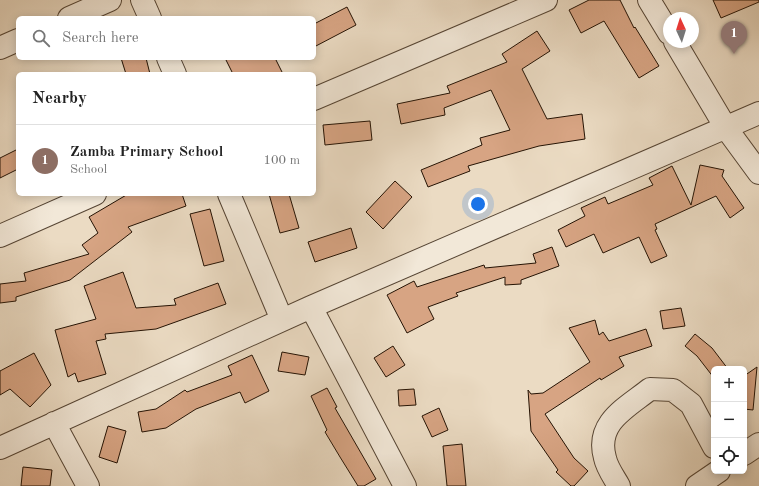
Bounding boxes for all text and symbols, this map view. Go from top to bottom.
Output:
north arrow [663,12,699,48]
search box [16,16,316,60]
pin: 1 [721,21,747,54]
icon: search [30,27,52,49]
text: Search here [62,31,139,46]
text: Nearby [32,90,87,107]
text: Zamba Primary School [70,145,223,160]
text: 1 [41,154,49,167]
text: 100 m [263,154,300,167]
text: School [70,163,107,176]
your location [468,194,488,214]
map controls [711,366,747,474]
button: + [711,366,747,402]
button: − [711,402,747,438]
button: locate [711,438,747,474]

